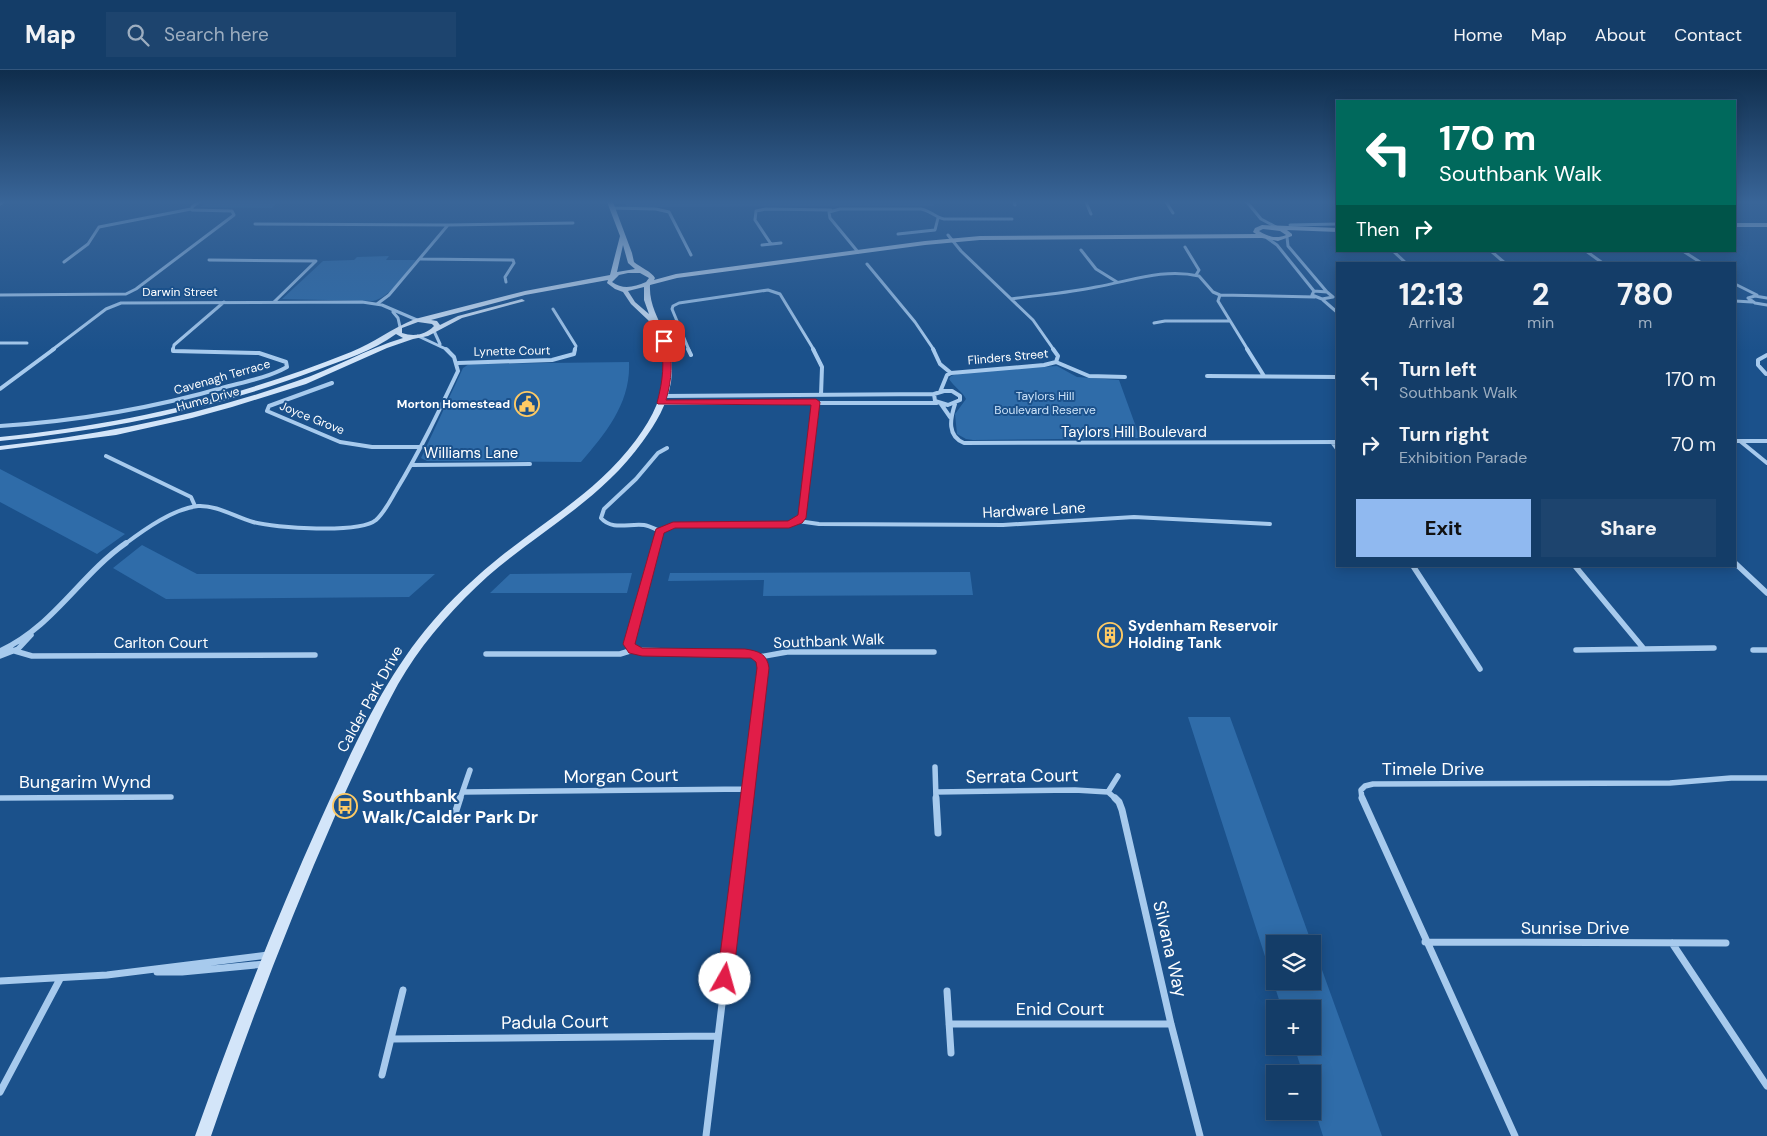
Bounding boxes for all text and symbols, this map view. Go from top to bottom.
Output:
search box [106,12,456,57]
text: Map [25,19,76,50]
icon: search [124,21,152,49]
text: Search here [164,22,269,47]
text: Home [1453,23,1503,47]
text: Map [1531,23,1567,47]
text: About [1595,23,1646,47]
text: Contact [1674,23,1742,47]
text: 170 m [1439,115,1536,161]
icon: left [1356,120,1421,185]
text: Southbank Walk [1439,159,1602,188]
icon: right [1409,215,1437,243]
text: Then [1356,217,1399,242]
text: 12:13 [1399,275,1464,314]
text: 2 [1532,275,1549,314]
text: 780 [1617,275,1673,314]
street label: Darwin Street [142,284,218,300]
text: Arrival [1408,312,1455,333]
text: min [1527,312,1554,333]
text: m [1638,312,1652,333]
pin [643,320,685,362]
icon: arrive [650,327,678,355]
street label: Lynette Court [473,342,551,360]
street label: Flinders Street [967,345,1049,368]
street label: Cavenagh Terrace [172,356,272,398]
text: Turn left [1399,357,1477,382]
icon: left [1356,366,1384,394]
text: 170 m [1665,367,1716,392]
text: Southbank Walk [1399,382,1518,403]
street label: Hume Drive [175,383,241,415]
park label: Taylors Hill Boulevard Reserve [994,388,1096,418]
public building icon: Morton Homestead [514,391,540,417]
place label: Morton Homestead [397,396,510,412]
street label: Joyce Grove [277,398,347,438]
street label: Taylors Hill Boulevard [1061,422,1207,442]
text: Turn right [1399,422,1489,447]
icon: right [1356,431,1384,459]
text: 70 m [1671,432,1716,457]
street label: Williams Lane [424,443,518,463]
text: Exhibition Parade [1399,447,1527,468]
street label: Hardware Lane [982,497,1086,523]
button: Exit [1356,499,1531,557]
button: Share [1541,499,1716,557]
place label: Sydenham Reservoir Holding Tank [1128,616,1278,653]
building icon: Sydenham Reservoir Holding Tank [1097,622,1123,648]
street label: Southbank Walk [773,629,885,653]
street label: Carlton Court [114,633,208,653]
street label: Calder Park Drive [332,642,408,756]
street label: Timele Drive [1382,757,1484,781]
street label: Morgan Court [563,763,679,789]
street label: Serrata Court [965,763,1079,789]
street label: Bungarim Wynd [19,770,151,794]
place label: Southbank Walk/Calder Park Dr [362,784,538,829]
bus stop icon: Southbank Walk/Calder Park Dr [332,793,358,819]
street label: Silvana Way [1147,898,1193,1000]
street label: Sunrise Drive [1521,916,1629,940]
map controls [1266,935,1321,1120]
button: layers [1266,935,1321,990]
position arrow [698,952,750,1004]
street label: Enid Court [1016,997,1104,1021]
button: + [1266,1000,1321,1055]
street label: Padula Court [501,1009,609,1035]
button: − [1266,1065,1321,1120]

